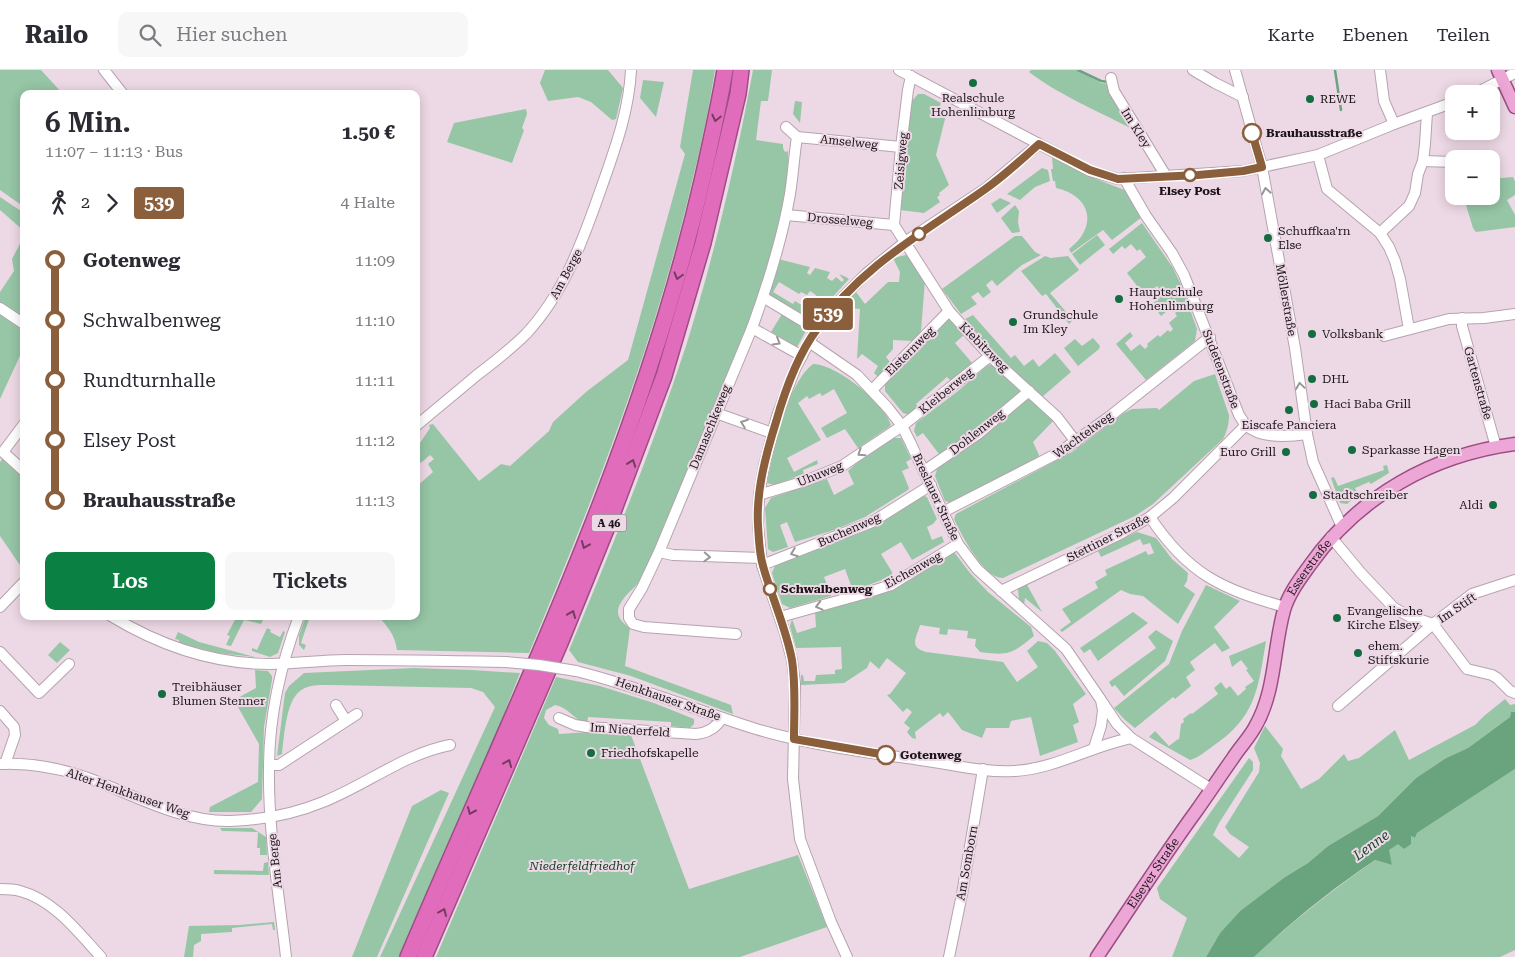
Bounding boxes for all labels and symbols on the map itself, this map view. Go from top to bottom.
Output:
marker: Realschule Hohenlimburg [967,77,979,89]
place label: Realschule Hohenlimburg [931,91,1015,119]
place label: REWE [1320,92,1356,106]
marker: REWE [1304,93,1316,105]
street label: Im Kley [1118,105,1154,151]
one-way arrow [711,113,722,122]
marker: Brauhausstraße [1242,123,1262,143]
place label: Brauhausstraße [1266,126,1362,140]
street label: Amselweg [819,132,879,152]
street label: Zeisigweg [892,132,910,190]
marker: Elsey Post [1183,168,1197,182]
place label: Elsey Post [1159,184,1221,198]
one-way arrow [1261,187,1271,195]
street label: Drosselweg [807,210,874,230]
place label: Schuffkaa'rn Else [1278,224,1351,252]
unlabelled marker [912,227,926,241]
marker: Schuffkaa'rn Else [1262,232,1274,244]
street label: Am Berge [547,246,585,302]
street label: Möllerstraße [1273,263,1299,338]
one-way arrow [673,271,683,279]
place label: Hauptschule Hohenlimburg [1129,285,1213,313]
marker: Hauptschule Hohenlimburg [1113,293,1125,305]
line badge: 539 [799,298,857,330]
place label: Grundschule Im Kley [1023,308,1098,336]
marker: Grundschule Im Kley [1007,316,1019,328]
street label: Kiebitzweg [956,319,1012,375]
street label: Elsternweg [883,323,938,378]
place label: Volksbank [1322,327,1384,341]
street label: Sudetenstraße [1200,328,1243,411]
marker: Volksbank [1306,328,1318,340]
one-way arrow [772,335,781,345]
street label: Gartenstraße [1461,345,1495,422]
street label: Kleiberweg [916,365,976,417]
place label: DHL [1322,372,1349,386]
marker: DHL [1306,373,1318,385]
one-way arrow [1295,382,1306,390]
street label: Damaschkeweg [687,383,733,471]
place label: Haci Baba Grill [1324,397,1411,411]
marker: Haci Baba Grill [1308,398,1320,410]
marker: Eiscafe Panciera [1283,404,1295,416]
street label: Dohlenweg [947,406,1007,458]
street label: Wachtelweg [1051,409,1116,461]
place label: Eiscafe Panciera [1242,418,1337,432]
one-way arrow [741,419,749,429]
place label: Sparkasse Hagen [1362,443,1461,457]
marker: Sparkasse Hagen [1346,444,1358,456]
place label: Euro Grill [1220,445,1276,459]
marker: Euro Grill [1280,446,1292,458]
one-way arrow [858,447,867,456]
street label: Breslauer Straße [910,451,963,543]
street label: Uhuweg [795,458,845,489]
one-way arrow [626,459,636,468]
place label: Stadtschreiber [1323,488,1408,502]
marker: Stadtschreiber [1307,489,1319,501]
place label: Aldi [1459,498,1483,512]
marker: Aldi [1487,499,1499,511]
street label: Buchenweg [816,510,883,550]
street label: Stettiner Straße [1064,511,1152,565]
road number: A 46 [592,514,626,532]
street label: Esserstraße [1284,536,1335,598]
one-way arrow [580,540,591,549]
one-way arrow [790,547,798,557]
street label: Eichenweg [882,548,944,591]
one-way arrow [703,551,711,562]
marker: Schwalbenweg [763,582,777,596]
place label: Schwalbenweg [781,582,873,596]
street label: Im Stift [1435,590,1479,626]
one-way arrow [815,601,823,611]
place label: Evangelische Kirche Elsey [1347,604,1423,632]
one-way arrow [565,610,576,619]
marker: Evangelische Kirche Elsey [1331,612,1343,624]
place label: ehem. Stiftskurie [1368,639,1430,667]
marker: ehem. Stiftskurie [1352,647,1364,659]
street label: Henkhauser Straße [613,674,723,724]
place label: Treibhäuser Blumen Stenner [172,680,265,708]
marker: Treibhäuser Blumen Stenner [156,688,168,700]
street label: Im Niederfeld [589,720,671,740]
marker: Gotenweg [876,745,896,765]
place label: Friedhofskapelle [601,746,699,760]
marker: Friedhofskapelle [585,747,597,759]
place label: Gotenweg [900,748,962,762]
one-way arrow [501,759,512,768]
street label: Alter Henkhauser Weg [65,765,192,821]
one-way arrow [467,807,477,815]
street label: Am Somborn [954,824,981,902]
water label: Lenne [1349,827,1392,864]
street label: Am Berge [265,833,285,889]
street label: Elseyer Straße [1124,835,1182,911]
park label: Niederfeldfriedhof [528,859,636,873]
one-way arrow [436,908,447,917]

